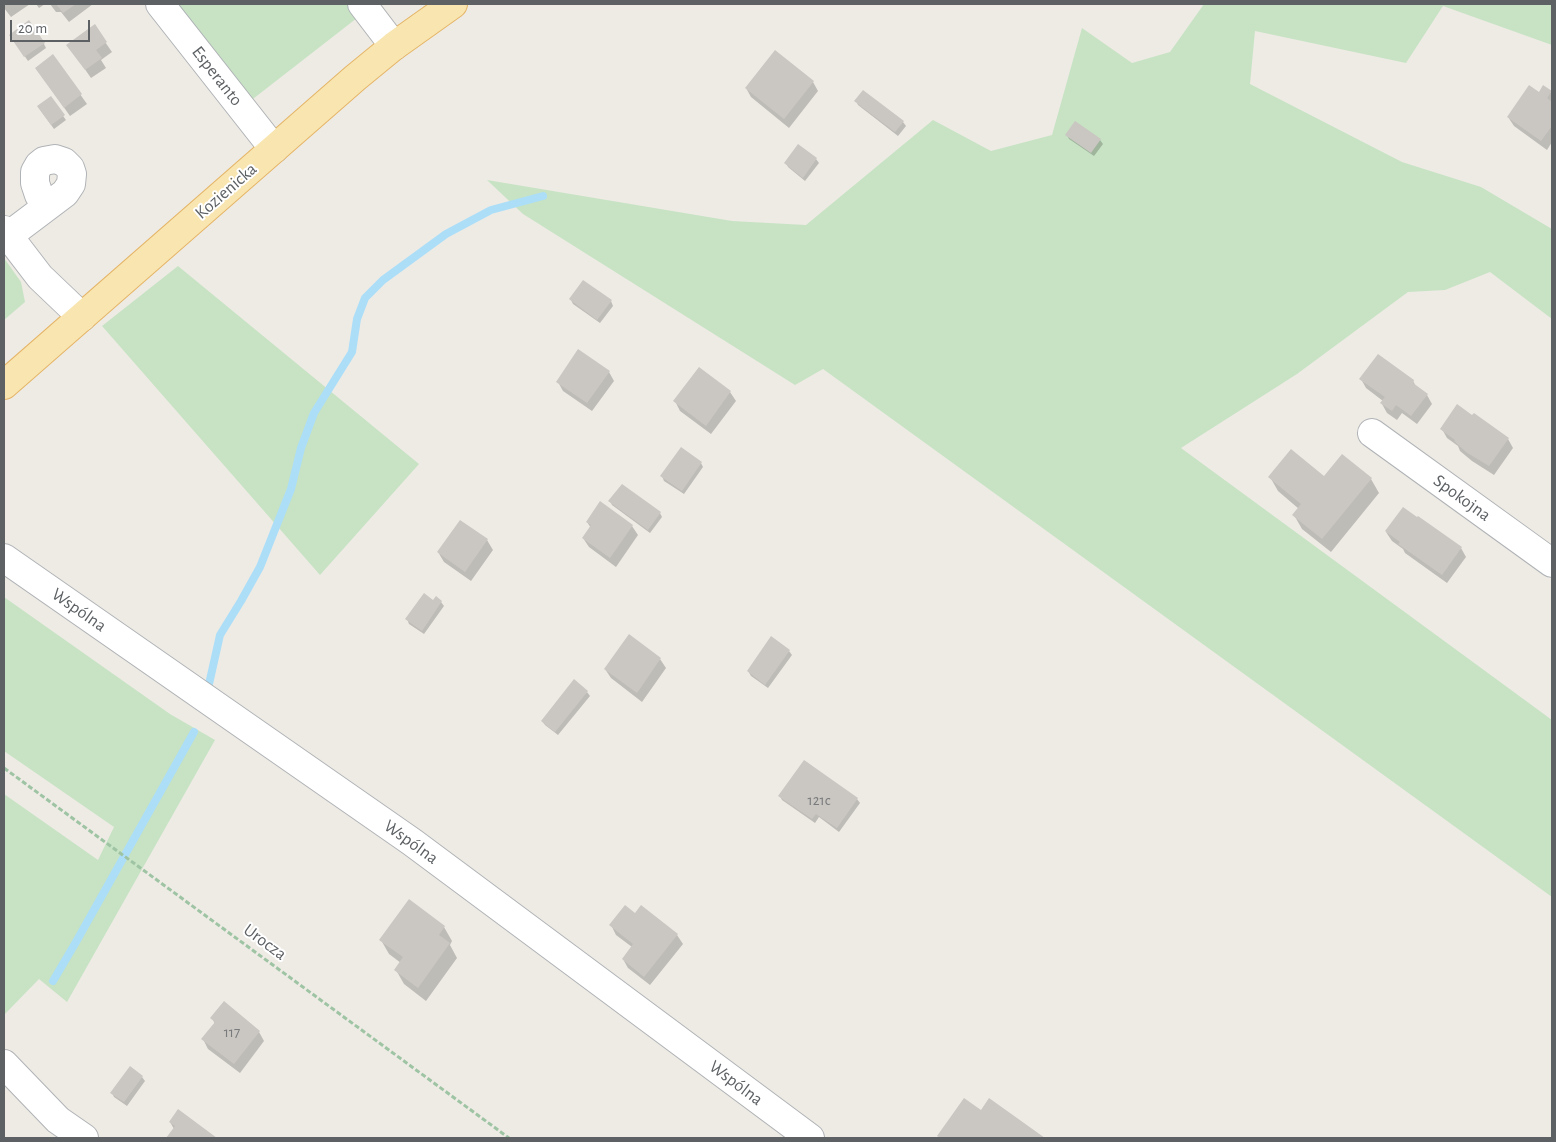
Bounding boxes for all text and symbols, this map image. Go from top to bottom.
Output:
scale bar [12,10,92,42]
text: 20 m [18,21,47,36]
street label: Esperanto [187,42,247,110]
street label: Kozienicka [191,158,261,224]
street label: Spokojna [1429,470,1495,526]
street label: Wspólna [47,583,111,637]
house number: 121c [808,791,830,809]
street label: Wspólna [380,815,442,869]
street label: Urocza [239,919,291,965]
house number: 117 [224,1023,240,1041]
street label: Wspólna [705,1056,767,1110]

